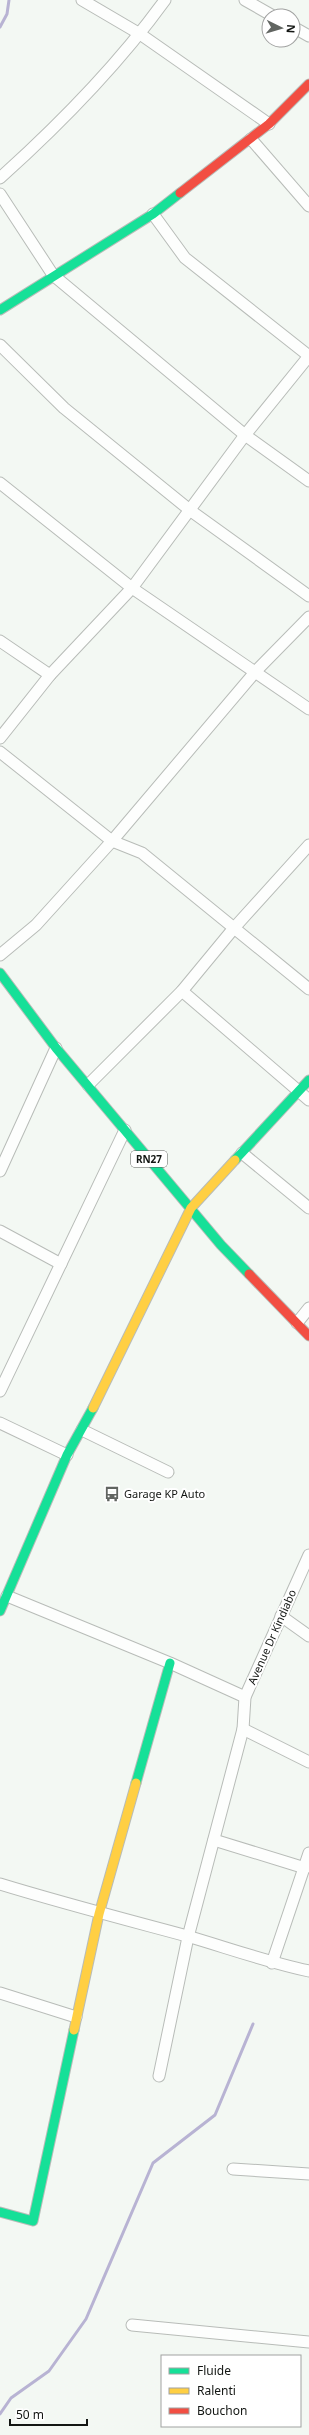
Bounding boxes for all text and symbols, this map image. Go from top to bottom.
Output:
north arrow [261,8,301,48]
text: N [284,24,299,34]
road number: RN27 [131,1151,167,1167]
bus stop icon: Garage KP Auto [103,1485,121,1503]
place label: Garage KP Auto [124,1486,206,1501]
street label: Avenue Dr Kindiabo [244,1587,299,1687]
legend [161,2355,301,2427]
text: Fluide [197,2362,231,2379]
text: Ralenti [197,2382,236,2399]
scale bar [10,2401,87,2427]
text: Bouchon [197,2402,247,2419]
text: 50 m [16,2406,44,2423]

